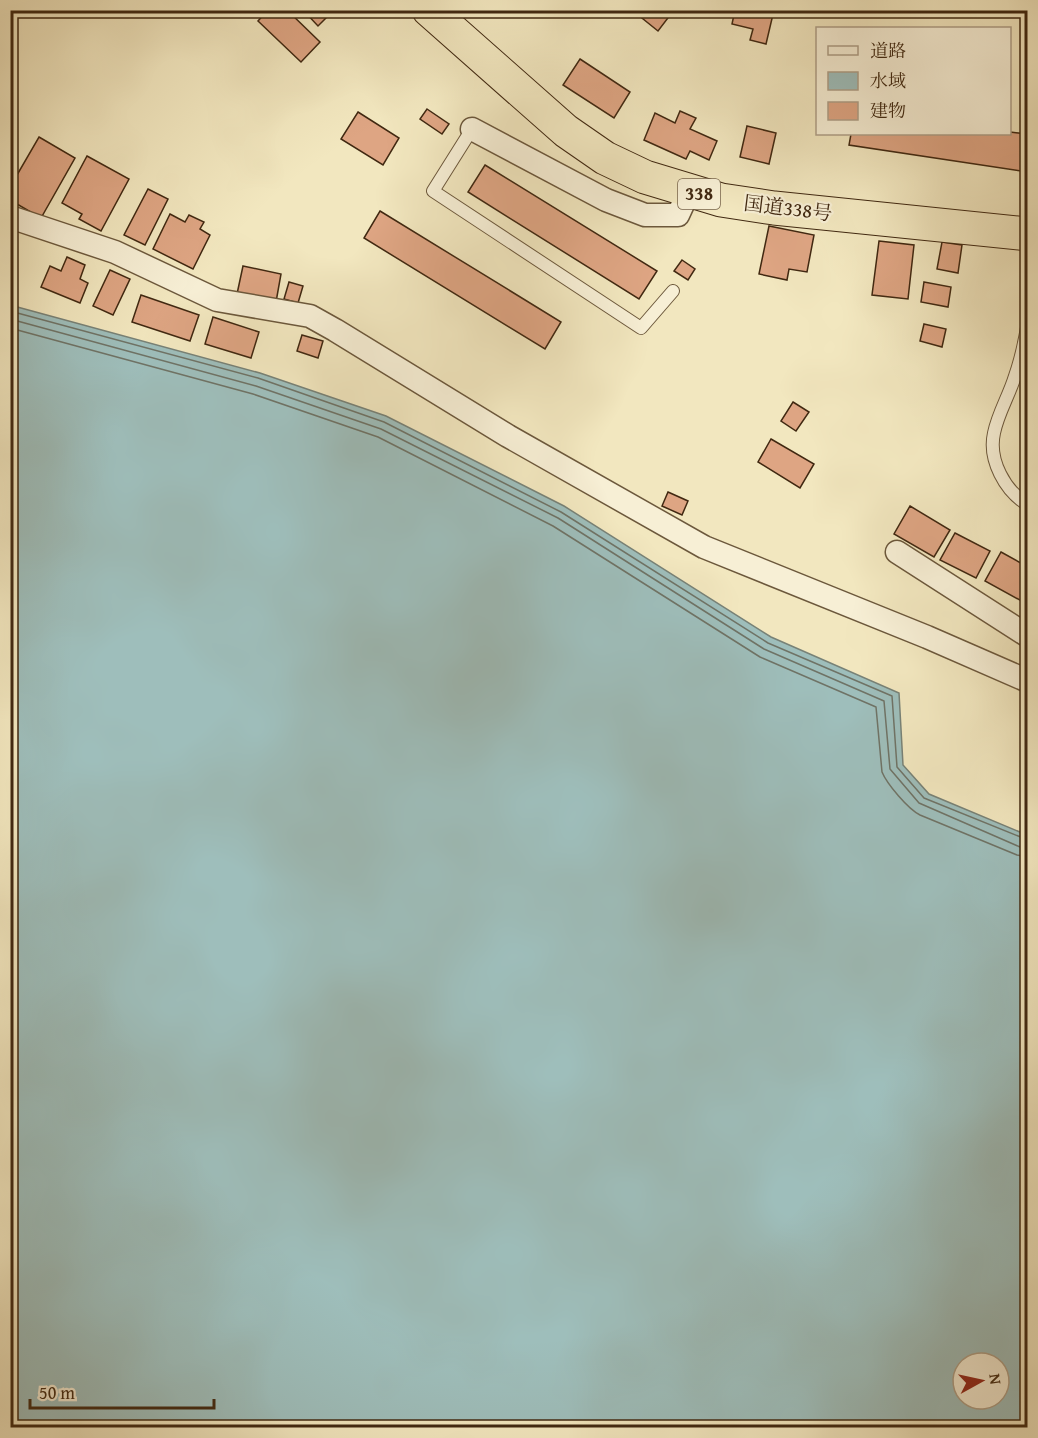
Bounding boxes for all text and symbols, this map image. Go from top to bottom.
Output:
legend [816,27,1011,135]
text: 道路 [870,37,906,64]
text: 水域 [870,67,906,94]
text: 建物 [870,97,906,124]
road number: 338 [678,179,720,209]
street label: 国道338号 [742,188,834,227]
north arrow [951,1351,1011,1411]
scale bar [30,1372,214,1410]
text: N [983,1372,1009,1386]
text: 50 m [39,1379,75,1406]

